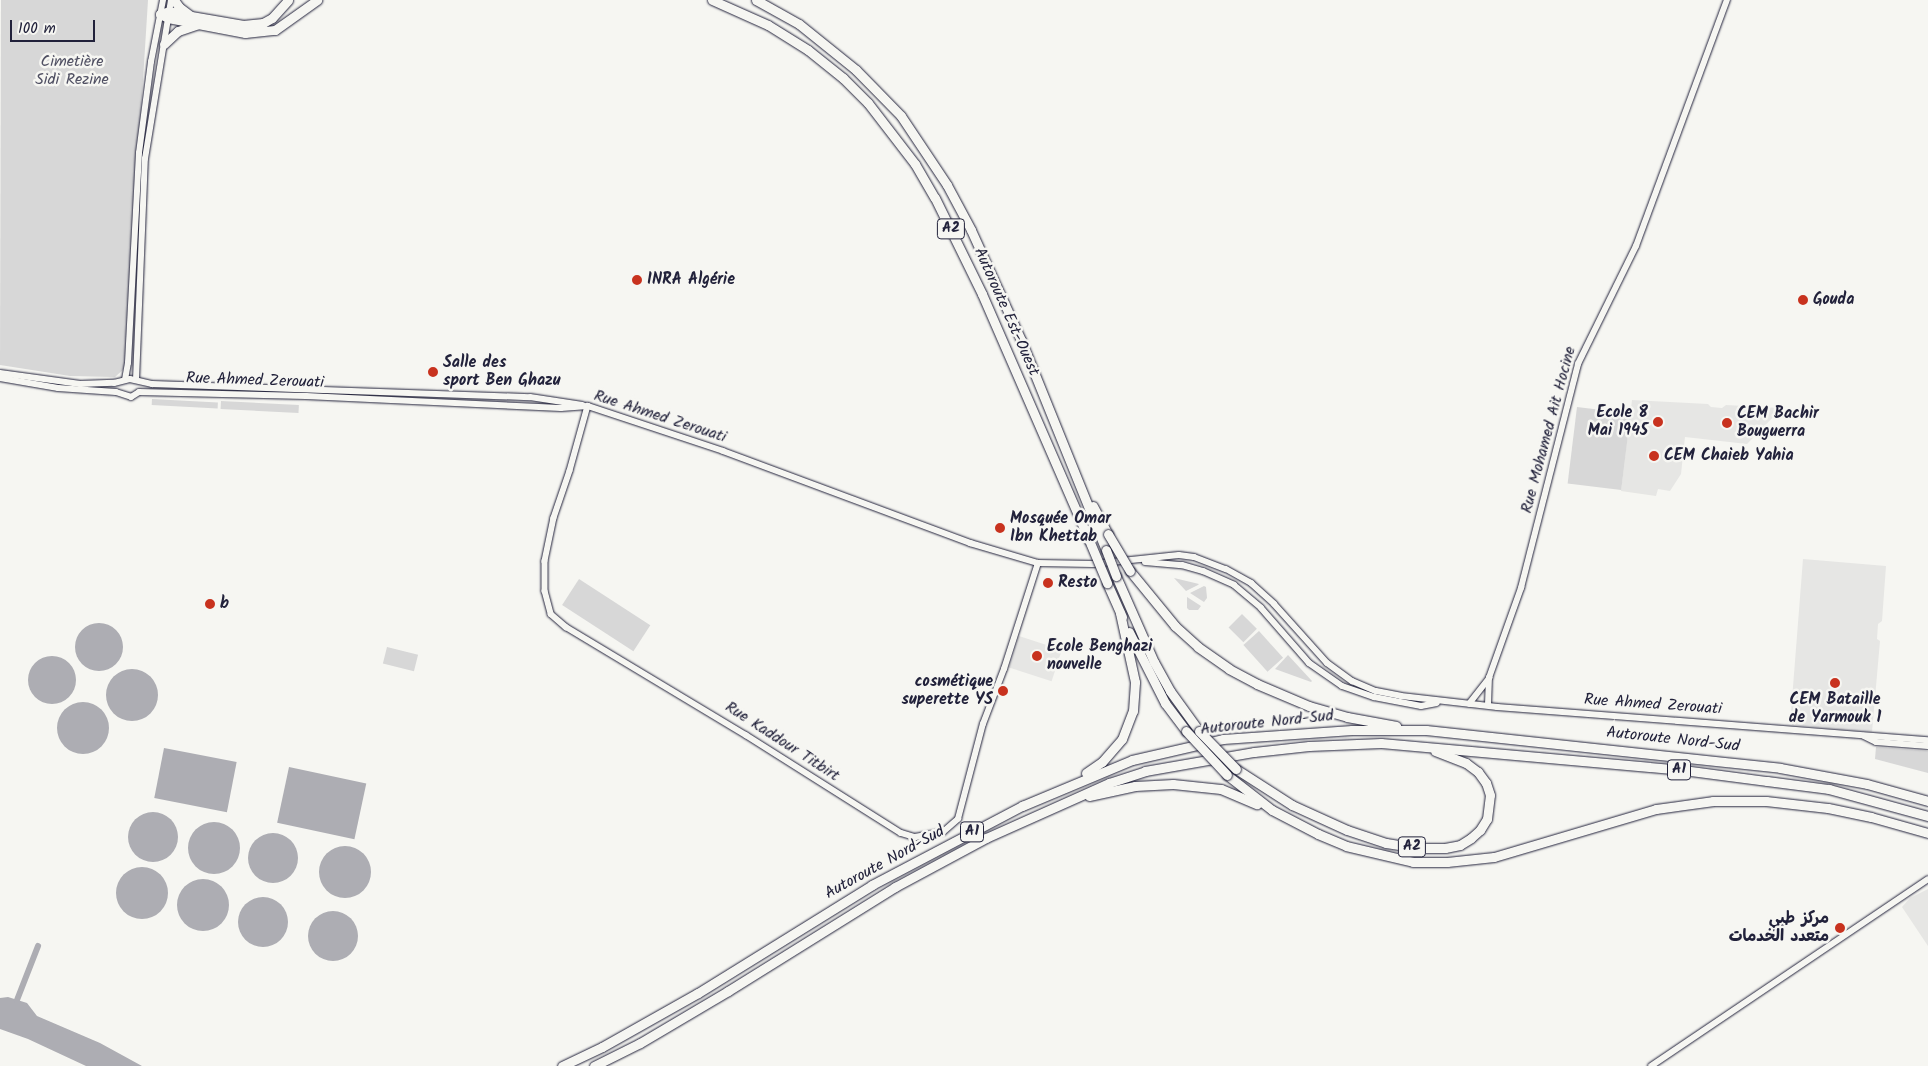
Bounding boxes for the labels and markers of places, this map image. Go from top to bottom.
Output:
place label: INRA Algérie [647,270,735,290]
marker: INRA Algérie [631,274,643,286]
place label: Gouda [1813,290,1854,310]
marker: Gouda [1797,294,1809,306]
place label: Salle des sport Ben Ghazu [443,353,561,391]
marker: Salle des sport Ben Ghazu [427,366,439,378]
place label: Ecole 8 Mai 1945 [1588,403,1648,441]
place label: CEM Bachir Bouguerra [1737,404,1819,442]
marker: Ecole 8 Mai 1945 [1652,416,1664,428]
marker: CEM Bachir Bouguerra [1721,417,1733,429]
place label: CEM Chaieb Yahia [1664,446,1794,466]
marker: CEM Chaieb Yahia [1648,450,1660,462]
place label: Mosquée Omar Ibn Khettab [1010,509,1111,547]
marker: Mosquée Omar Ibn Khettab [994,522,1006,534]
place label: Resto [1058,573,1097,593]
marker: Resto [1042,577,1054,589]
place label: b [220,594,229,614]
marker: b [204,598,216,610]
place label: Ecole Benghazi nouvelle [1047,637,1153,675]
marker: Ecole Benghazi nouvelle [1031,650,1043,662]
place label: cosmétique superette YS [902,672,993,710]
marker: CEM Bataille de Yarmouk 1 [1829,677,1841,689]
marker: cosmétique superette YS [997,685,1009,697]
place label: CEM Bataille de Yarmouk 1 [1789,690,1881,728]
place label: مركز طبي متعدد الخدمات [1729,909,1829,947]
marker: مركز طبي متعدد الخدمات [1833,921,1847,935]

